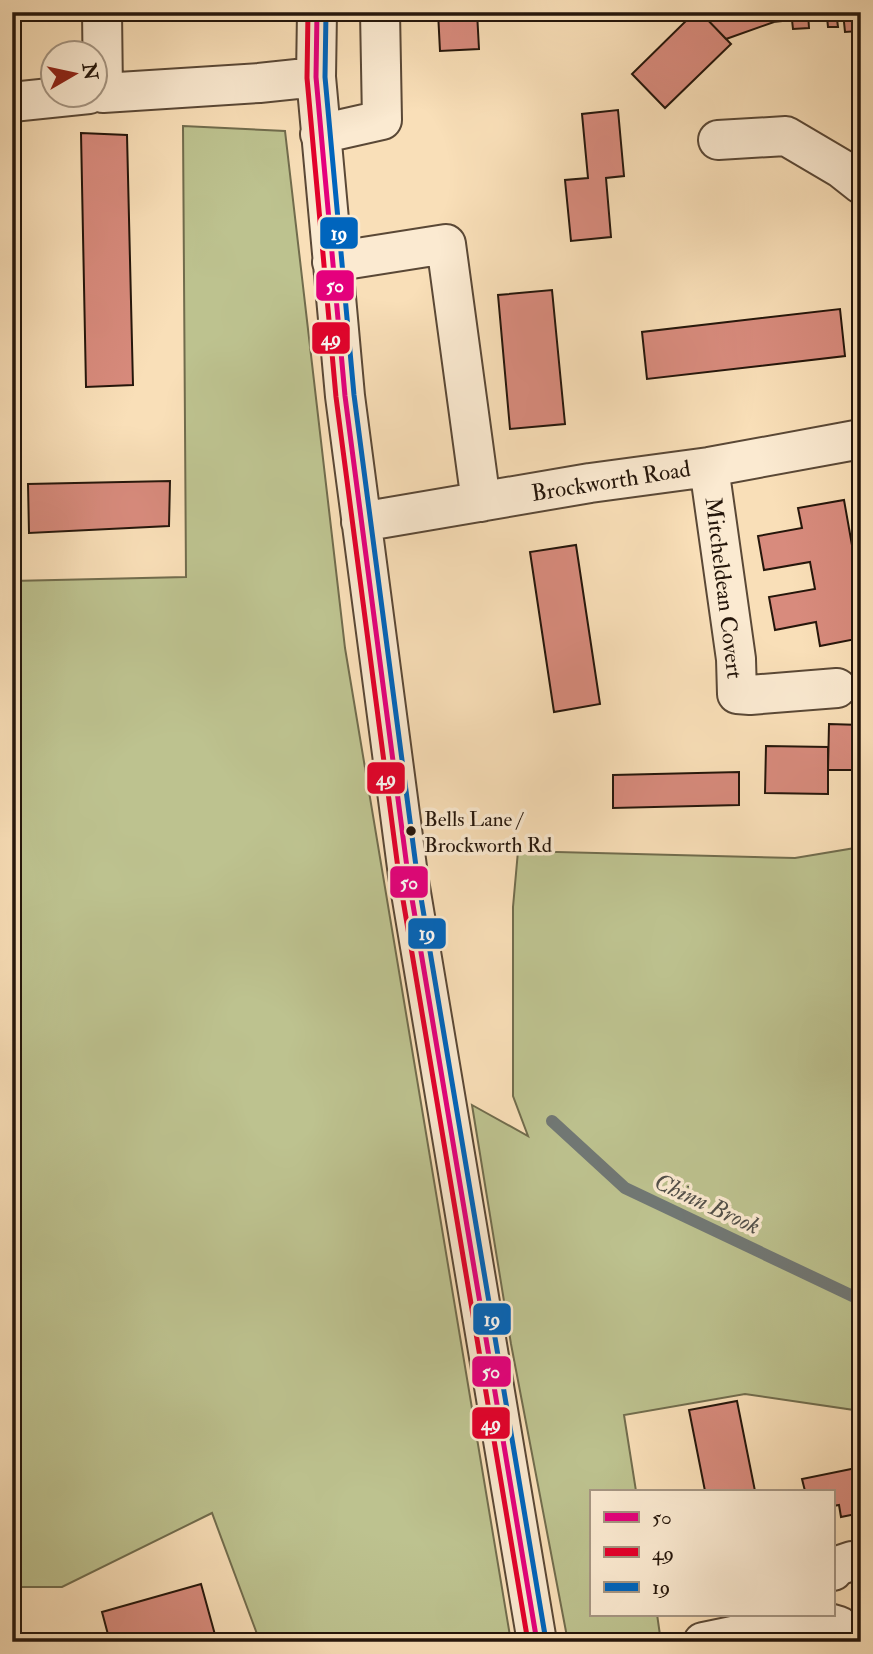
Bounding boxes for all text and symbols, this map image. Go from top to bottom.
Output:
north arrow [38,38,108,108]
text: N [76,60,103,83]
line badge: 19 [319,216,359,250]
text: 19 [331,222,347,246]
line badge: 50 [315,269,355,302]
text: 50 [326,274,344,298]
line badge: 49 [311,321,351,355]
text: 49 [320,327,341,351]
street label: Brockworth Road [529,454,693,508]
street label: Mitcheldean Covert [698,496,750,680]
line badge: 49 [366,761,406,795]
text: 49 [375,767,396,791]
place label: Bells Lane / Brockworth Rd [424,806,553,859]
marker: Bells Lane / Brockworth Rd [404,824,418,838]
line badge: 50 [389,865,429,899]
text: 50 [400,871,418,895]
line badge: 19 [407,917,447,950]
text: 19 [419,922,435,946]
water label: Chinn Brook [649,1166,765,1242]
line badge: 19 [472,1302,512,1336]
text: 19 [484,1308,500,1332]
line badge: 50 [471,1355,512,1388]
text: 50 [482,1360,500,1384]
line badge: 49 [471,1406,511,1440]
text: 49 [480,1412,501,1436]
legend [590,1490,834,1616]
text: 50 [652,1504,672,1531]
text: 49 [652,1540,674,1567]
text: 19 [652,1574,670,1601]

